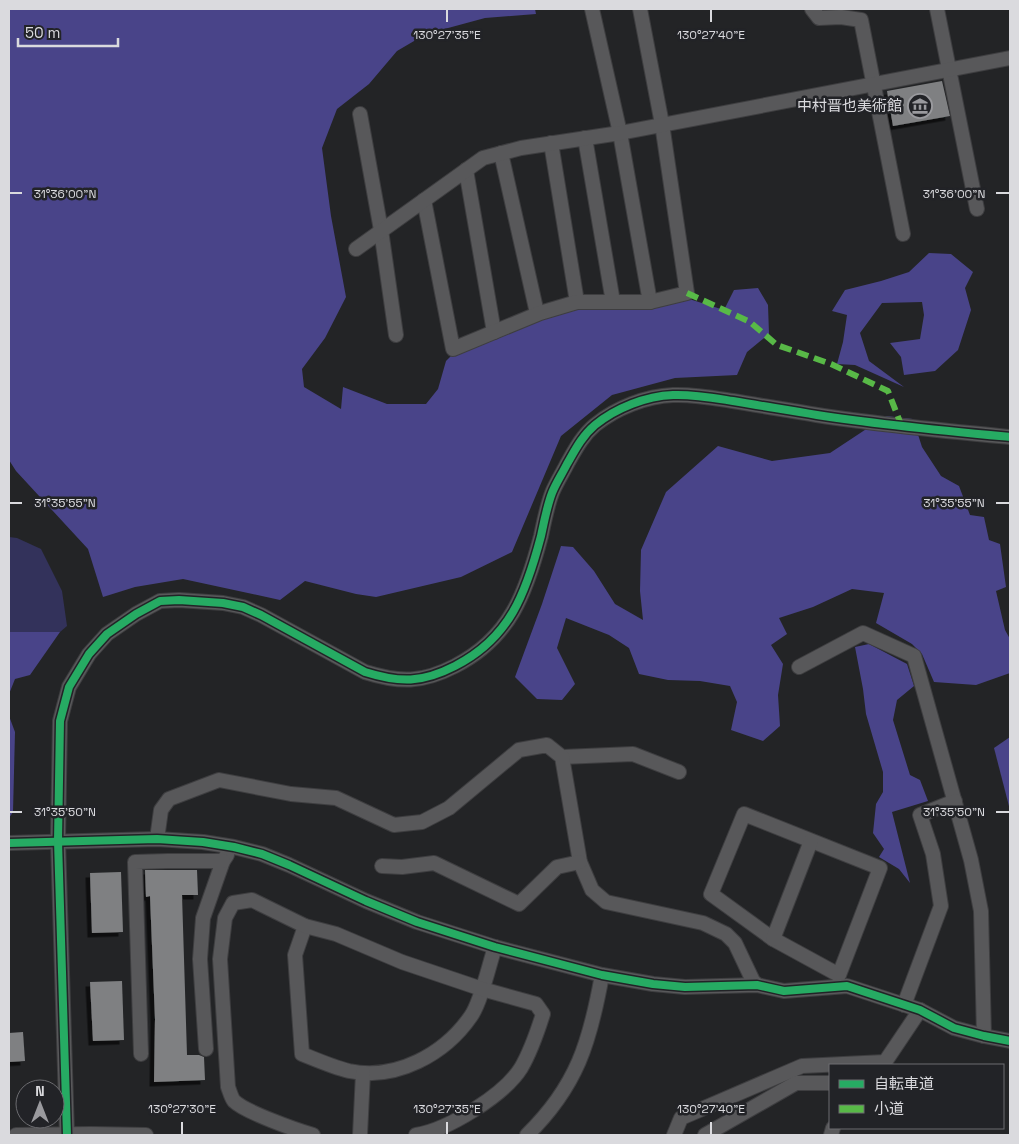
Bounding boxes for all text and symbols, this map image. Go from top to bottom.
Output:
scale bar [18,15,118,47]
text: 50 m [25,23,60,42]
text: 130°27'35"E [413,27,481,43]
text: 130°27'40"E [677,27,745,43]
museum icon: 中村晋也美術館 [907,93,933,119]
place label: 中村晋也美術館 [797,96,902,115]
text: 31°36'00"N [34,186,96,202]
text: 31°36'00"N [923,186,985,202]
text: 31°35'55"N [34,495,96,511]
text: 31°35'55"N [923,495,985,511]
text: 31°35'50"N [34,804,96,820]
text: 31°35'50"N [923,804,985,820]
legend [829,1064,1004,1129]
text: 自転車道 [874,1074,934,1093]
north arrow [15,1079,65,1129]
text: N [35,1082,45,1100]
text: 小道 [874,1099,904,1118]
text: 130°27'30"E [148,1101,216,1117]
text: 130°27'35"E [413,1101,481,1117]
text: 130°27'40"E [677,1101,745,1117]

